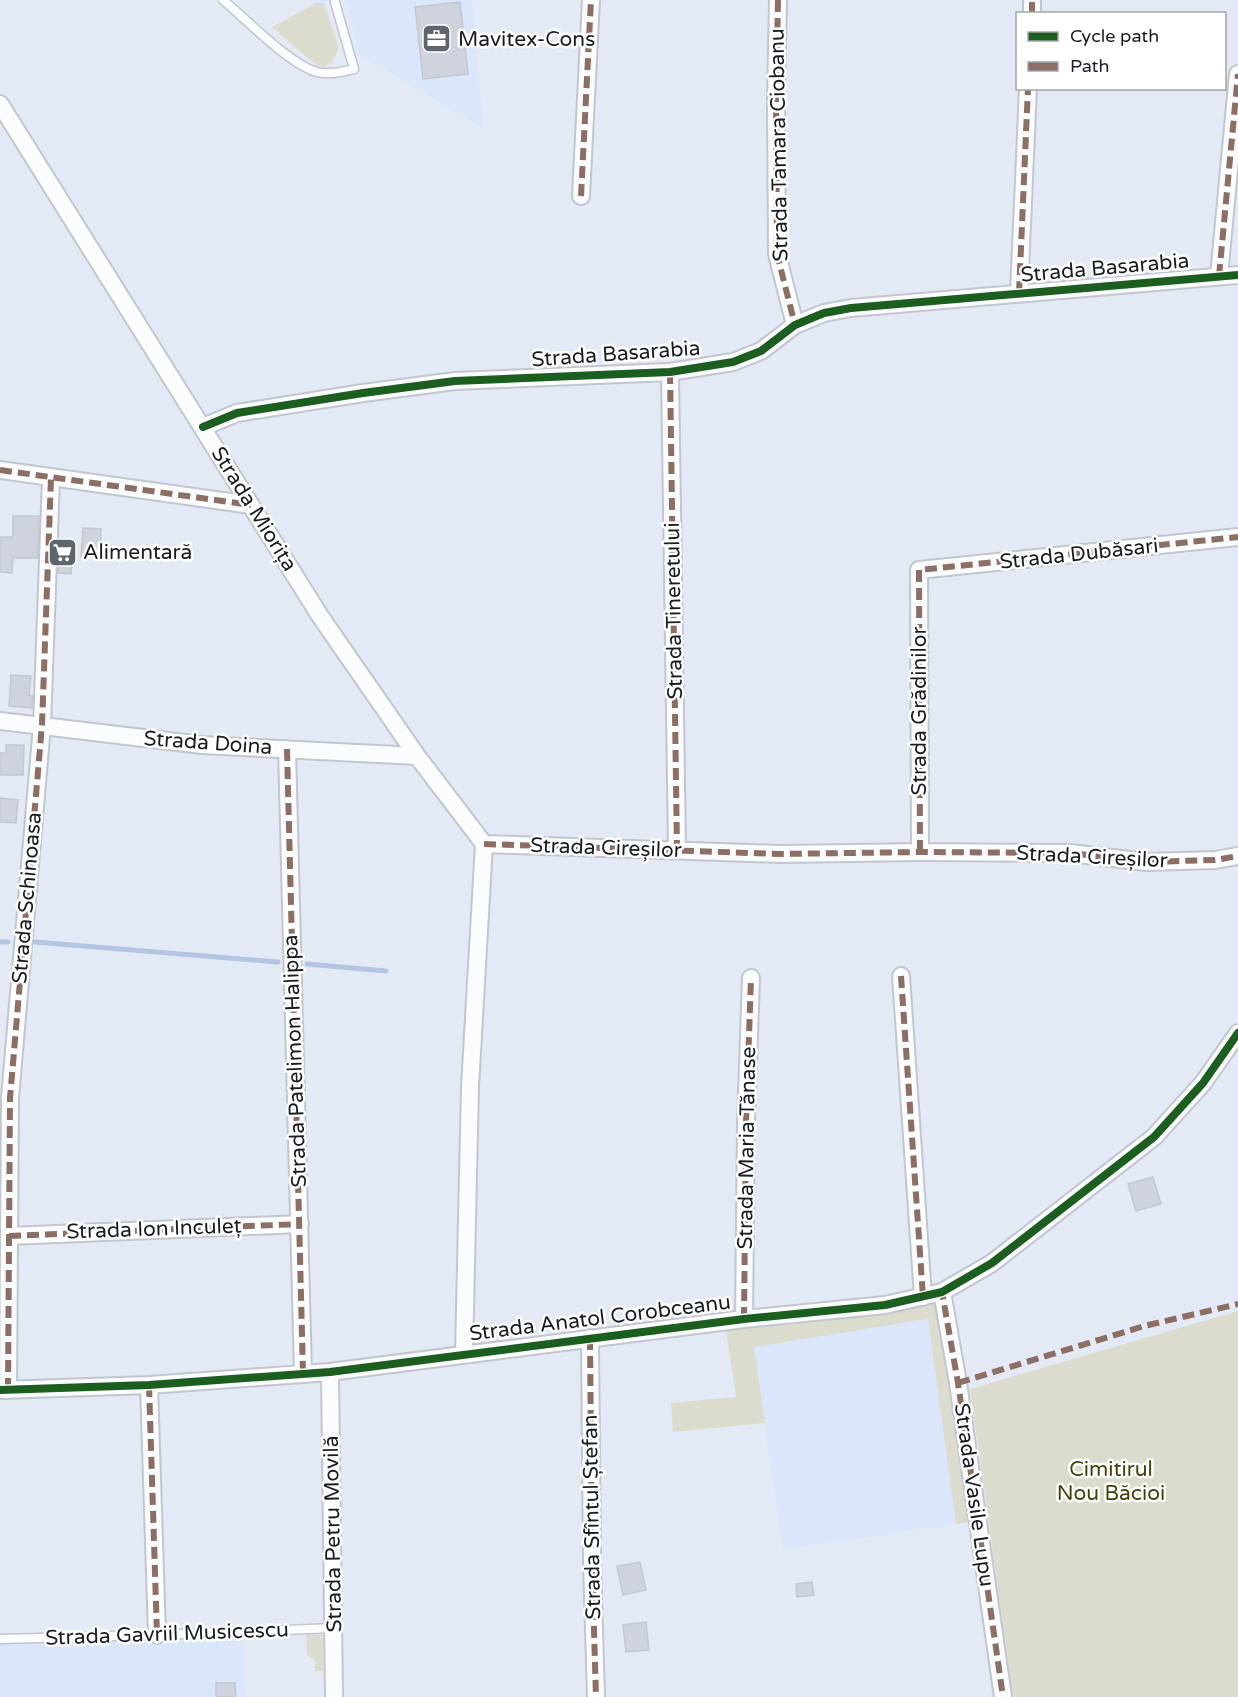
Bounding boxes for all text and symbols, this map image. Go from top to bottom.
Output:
legend [1016,12,1226,90]
office icon: Mavitex-Cons [421,23,453,55]
text: Cycle path [1070,25,1159,47]
place label: Mavitex-Cons [458,27,595,52]
street label: Strada Tamara Ciobanu [764,28,794,262]
text: Path [1070,55,1109,77]
street label: Strada Basarabia [1020,248,1190,288]
street label: Strada Basarabia [531,336,701,372]
street label: Strada Miorița [206,442,302,576]
street label: Strada Tineretului [660,522,688,700]
street label: Strada Dubăsari [998,533,1160,575]
supermarket icon: Alimentară [46,536,78,568]
place label: Alimentară [83,540,192,565]
street label: Strada Grădinilor [907,626,932,796]
street label: Strada Doina [143,726,273,760]
street label: Strada Schinoasa [7,811,47,985]
street label: Strada Cireșilor [530,833,682,863]
street label: Strada Cireșilor [1016,841,1168,873]
street label: Strada Patelimon Halippa [278,934,312,1188]
street label: Strada Maria Tănase [733,1046,761,1250]
street label: Strada Ion Inculeț [66,1213,242,1245]
street label: Strada Anatol Corobceanu [468,1290,732,1346]
street label: Strada Vasile Lupu [949,1402,999,1588]
street label: Strada Sfîntul Ștefan [578,1414,606,1620]
street label: Strada Petru Movilă [319,1435,347,1633]
park label: Cimitirul Nou Băcioi [1057,1457,1165,1506]
street label: Strada Gavriil Musicescu [45,1617,289,1651]

